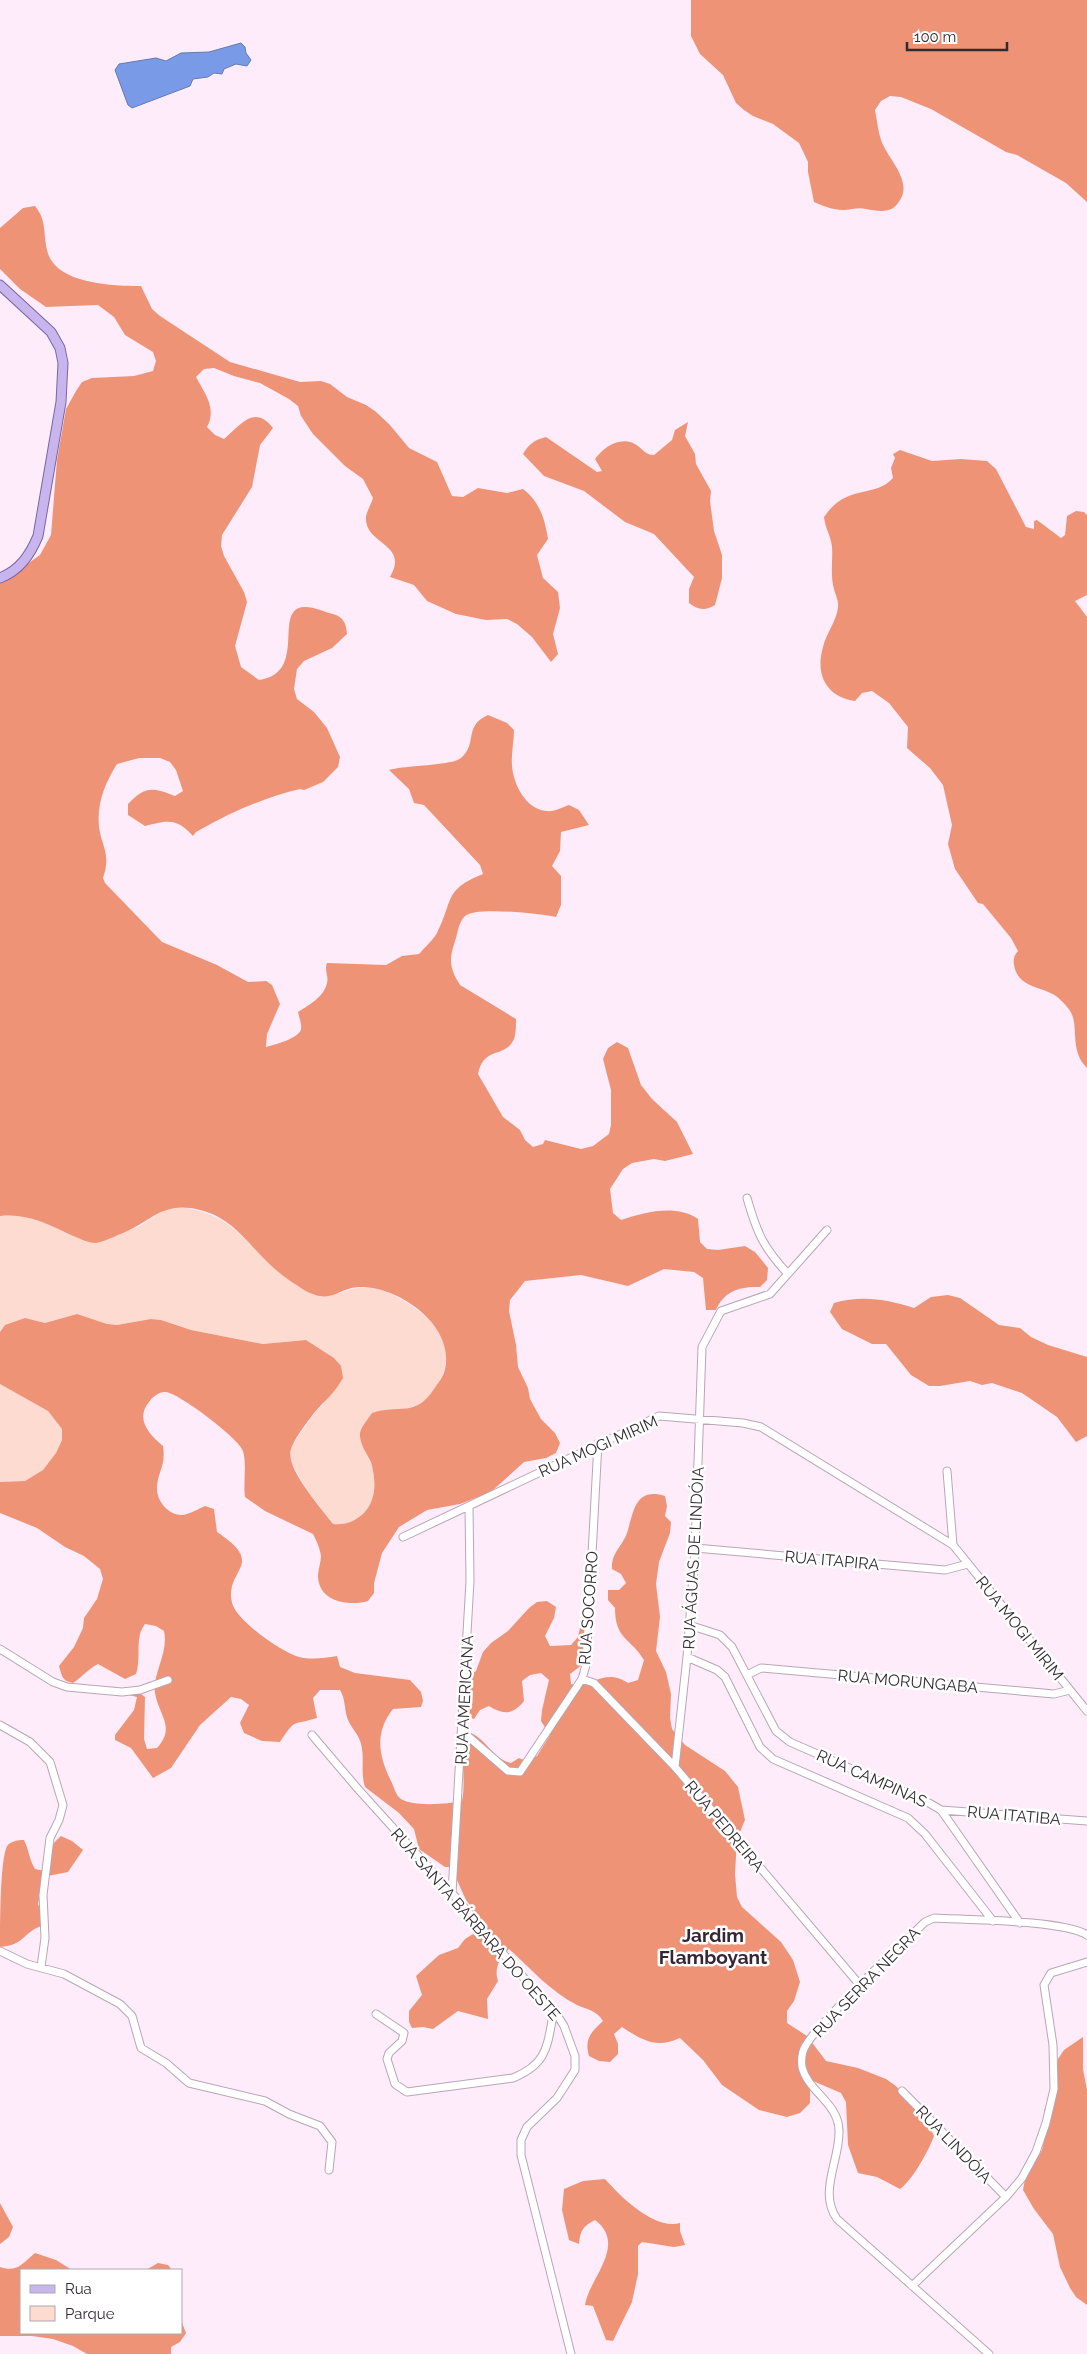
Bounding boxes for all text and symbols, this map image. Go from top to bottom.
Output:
scale bar [907,20,1007,52]
text: 100 m [914,28,956,46]
street label: RUA MOGI MIRIM [536,1412,661,1481]
street label: RUA ÁGUAS DE LINDÓIA [678,1466,708,1650]
street label: RUA ITAPIRA [784,1547,880,1574]
street label: RUA SOCORRO [575,1551,602,1666]
street label: RUA MOGI MIRIM [972,1572,1067,1684]
street label: RUA AMERICANA [452,1635,477,1765]
street label: RUA MORUNGABA [837,1666,979,1697]
street label: RUA CAMPINAS [814,1746,930,1811]
street label: RUA PEDREIRA [681,1777,768,1876]
street label: RUA ITATIBA [966,1802,1062,1829]
street label: RUA SANTA BÁRBARA DO OESTE [387,1824,565,2024]
street label: RUA SERRA NEGRA [809,1923,924,2041]
district label: Jardim Flamboyant [659,1924,768,1968]
street label: RUA LINDÓIA [912,2101,996,2187]
legend [20,2269,182,2334]
text: Rua [65,2280,92,2298]
text: Parque [65,2305,115,2323]

